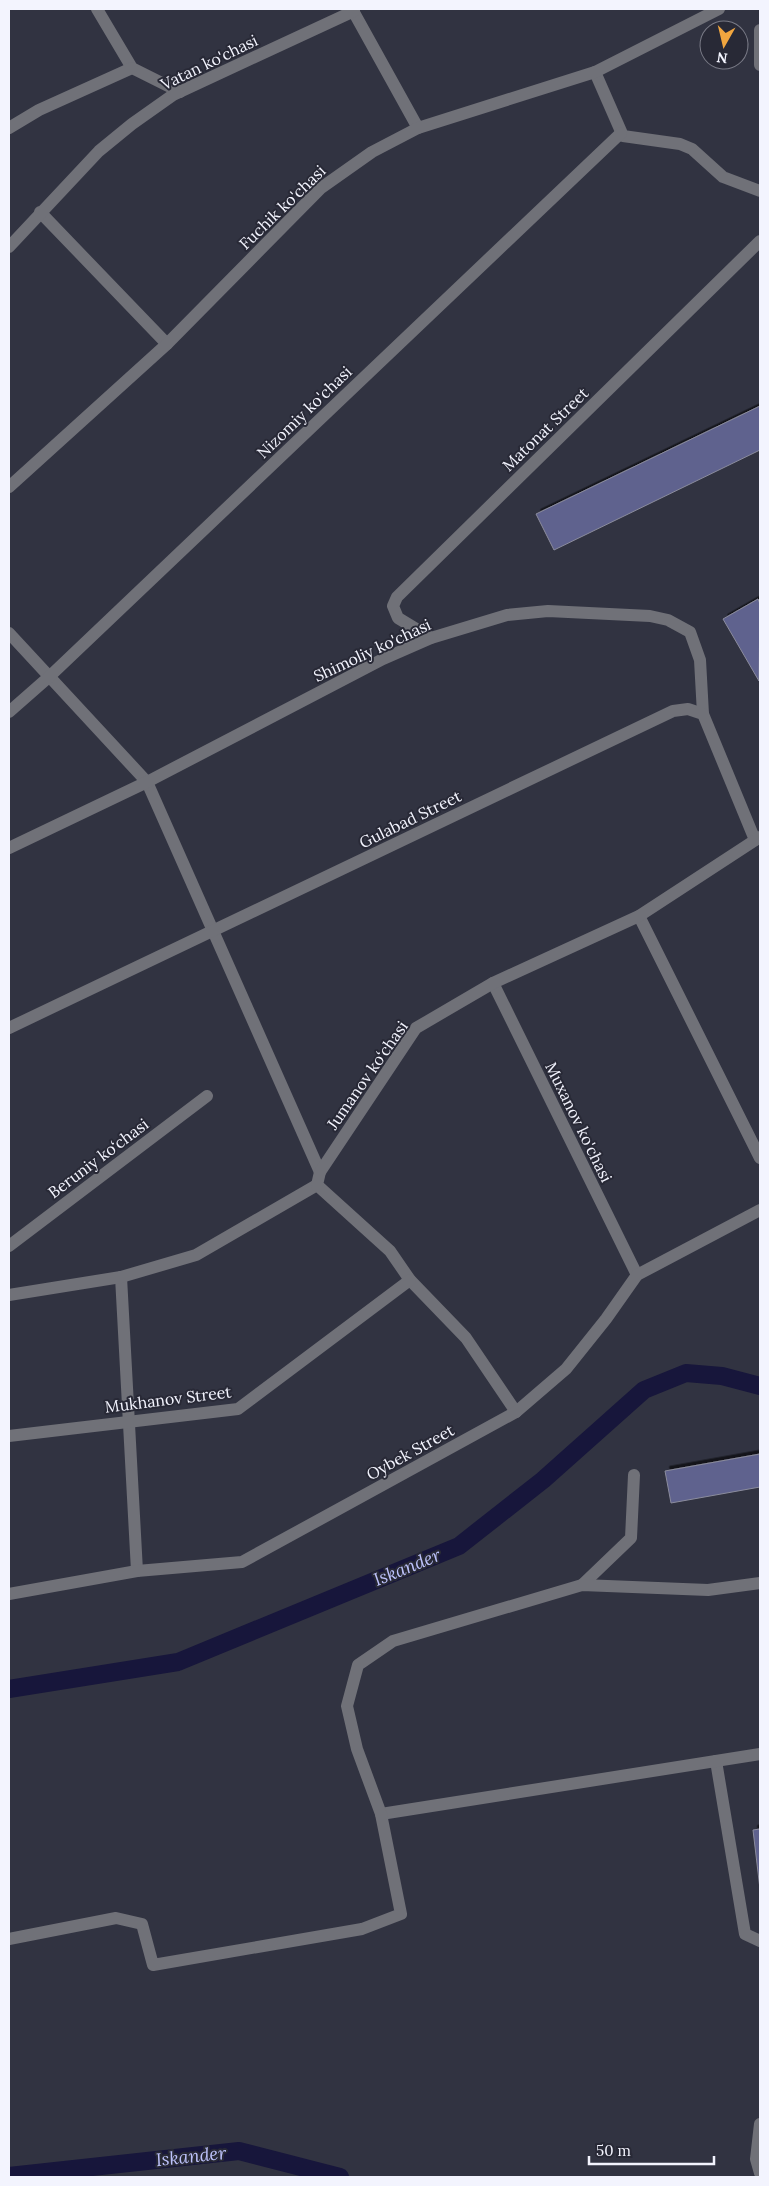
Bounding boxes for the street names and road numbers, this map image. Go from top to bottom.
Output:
street label: Vatan ko'chasi [156,30,261,95]
street label: Fuchik ko'chasi [235,161,329,253]
street label: Nizomiy ko'chasi [252,362,356,462]
street label: Matonat Street [498,382,593,475]
street label: Shimoliy ko'chasi [310,614,434,686]
street label: Gulabad Street [356,785,465,852]
street label: Jumanov ko‘chasi [322,1017,412,1134]
street label: Muxanov ko'chasi [541,1059,617,1185]
street label: Beruniy ko‘chasi [44,1114,152,1202]
street label: Mukhanov Street [104,1381,233,1417]
street label: Oybek Street [363,1419,458,1484]

